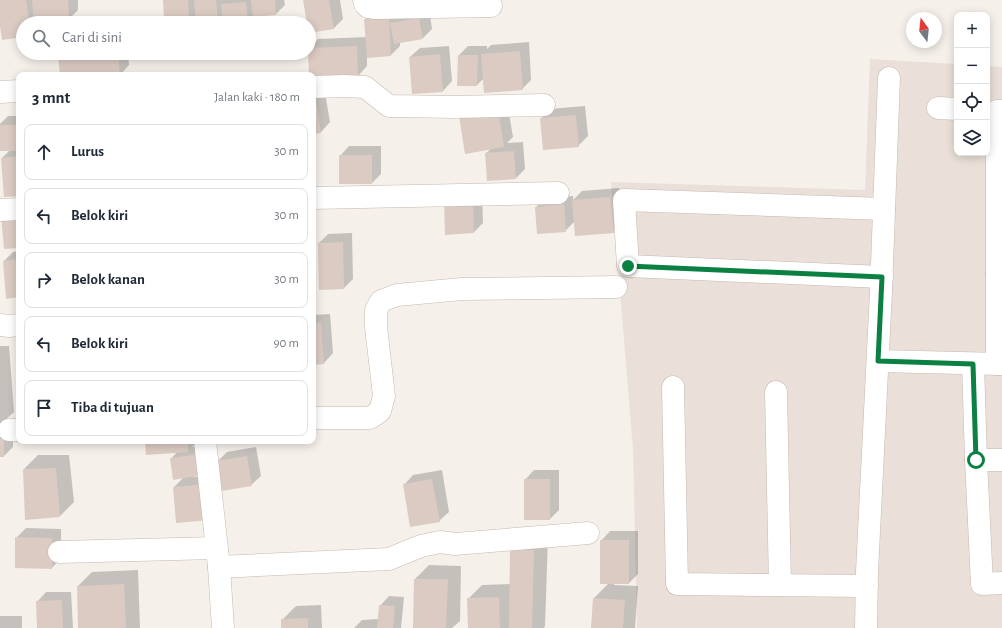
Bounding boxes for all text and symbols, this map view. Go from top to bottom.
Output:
north arrow [906,12,942,48]
map controls [954,12,990,156]
button: + [954,12,990,48]
search box [16,16,316,60]
icon: search [30,27,52,49]
text: Cari di sini [62,30,122,45]
button: − [954,48,990,84]
button: locate [954,84,990,120]
text: 3 mnt [32,89,70,106]
text: Jalan kaki · 180 m [214,91,300,104]
button: layers [954,120,990,156]
icon: ahead [33,141,55,163]
text: Lurus [71,144,104,159]
text: 30 m [274,145,299,158]
icon: left [33,205,55,227]
text: Belok kiri [71,208,128,223]
text: 30 m [274,209,299,222]
route end [619,257,637,275]
icon: right [33,269,55,291]
text: Belok kanan [71,272,145,287]
text: 30 m [274,273,299,286]
icon: left [33,333,55,355]
text: Belok kiri [71,336,128,351]
text: 90 m [273,337,299,350]
icon: arrive [33,397,55,419]
text: Tiba di tujuan [71,400,154,415]
route start [967,451,985,469]

